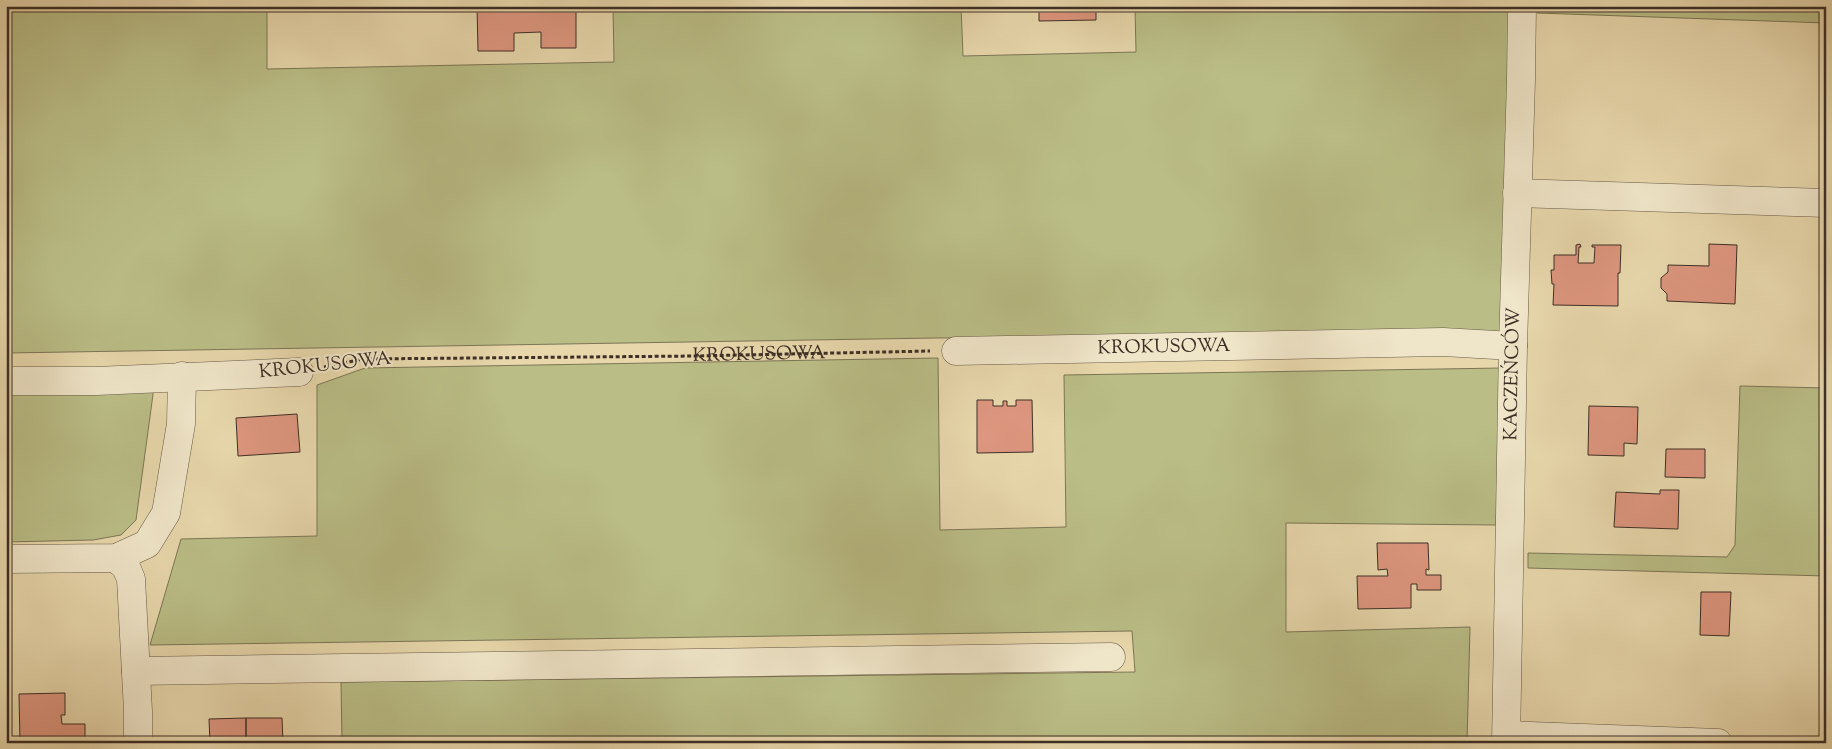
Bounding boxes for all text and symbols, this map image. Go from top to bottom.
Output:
street label: KACZEŃCÓW [1498,307,1528,441]
street label: KROKUSOWA [1097,332,1231,362]
street label: KROKUSOWA [692,340,826,370]
street label: KROKUSOWA [258,346,393,386]

